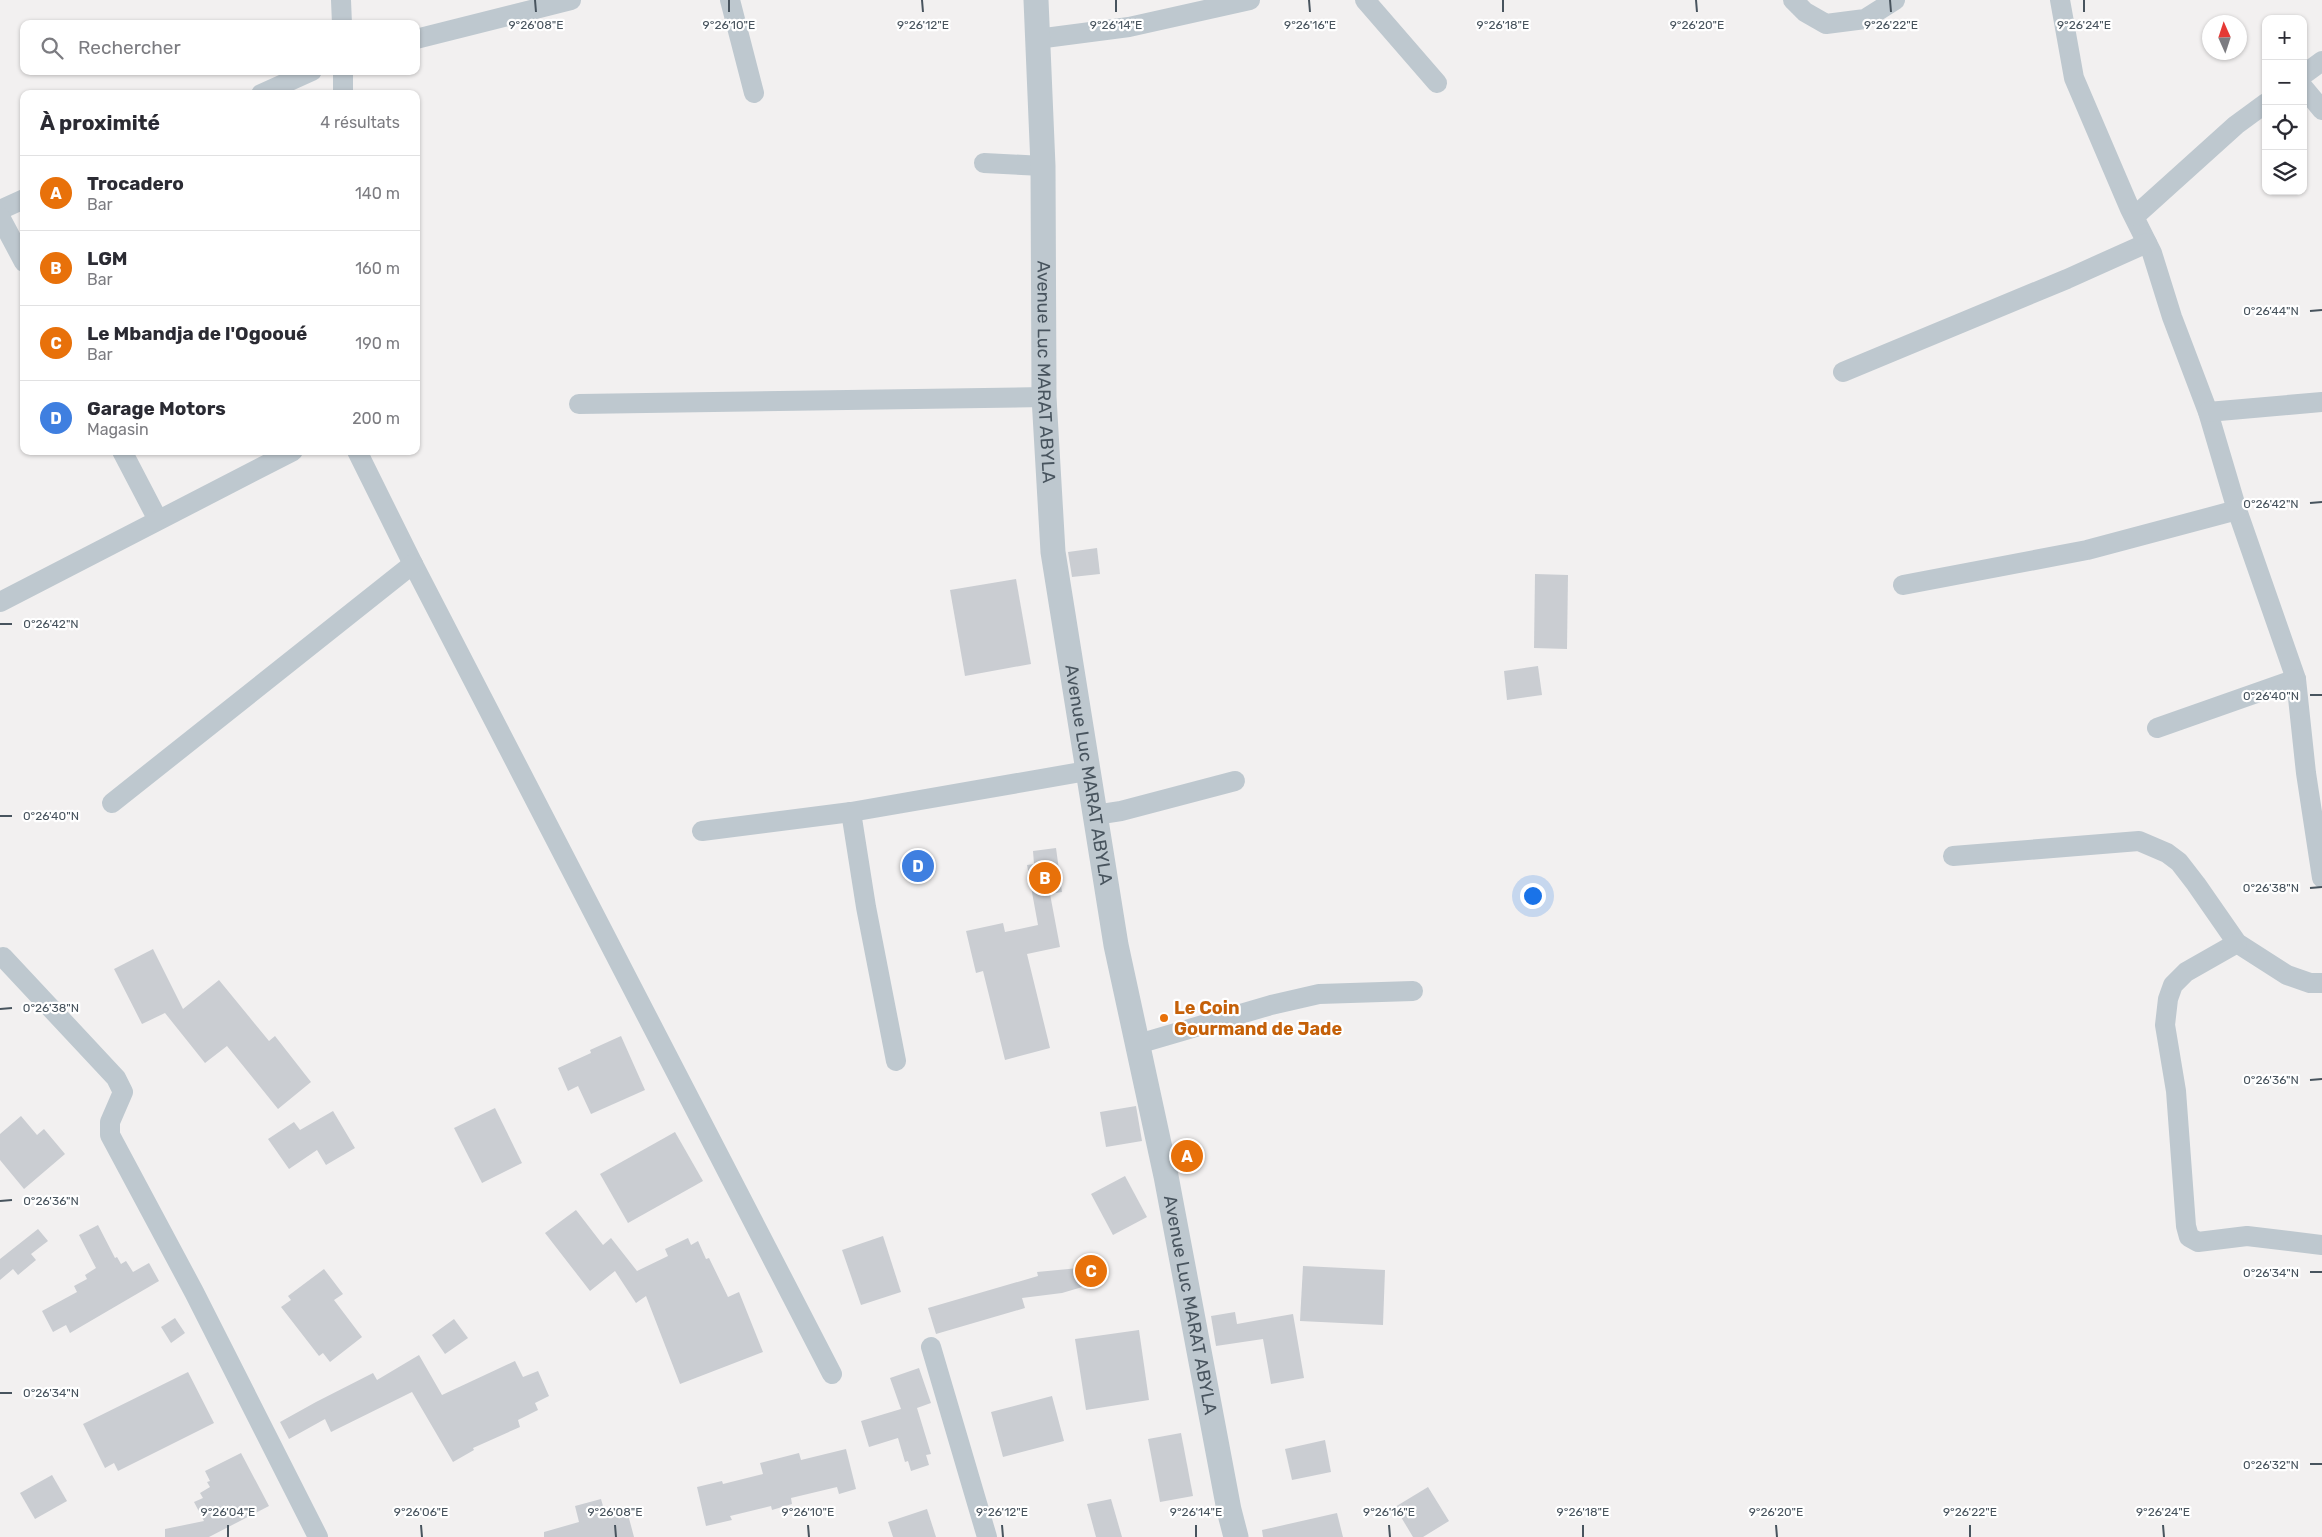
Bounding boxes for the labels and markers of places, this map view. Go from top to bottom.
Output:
pin: D [902,847,934,885]
pin: B [1029,859,1061,897]
place label: Le Coin Gourmand de Jade [1174,997,1342,1040]
marker: Le Coin Gourmand de Jade [1158,1012,1170,1024]
pin: A [1171,1137,1203,1175]
pin: C [1075,1252,1107,1290]

